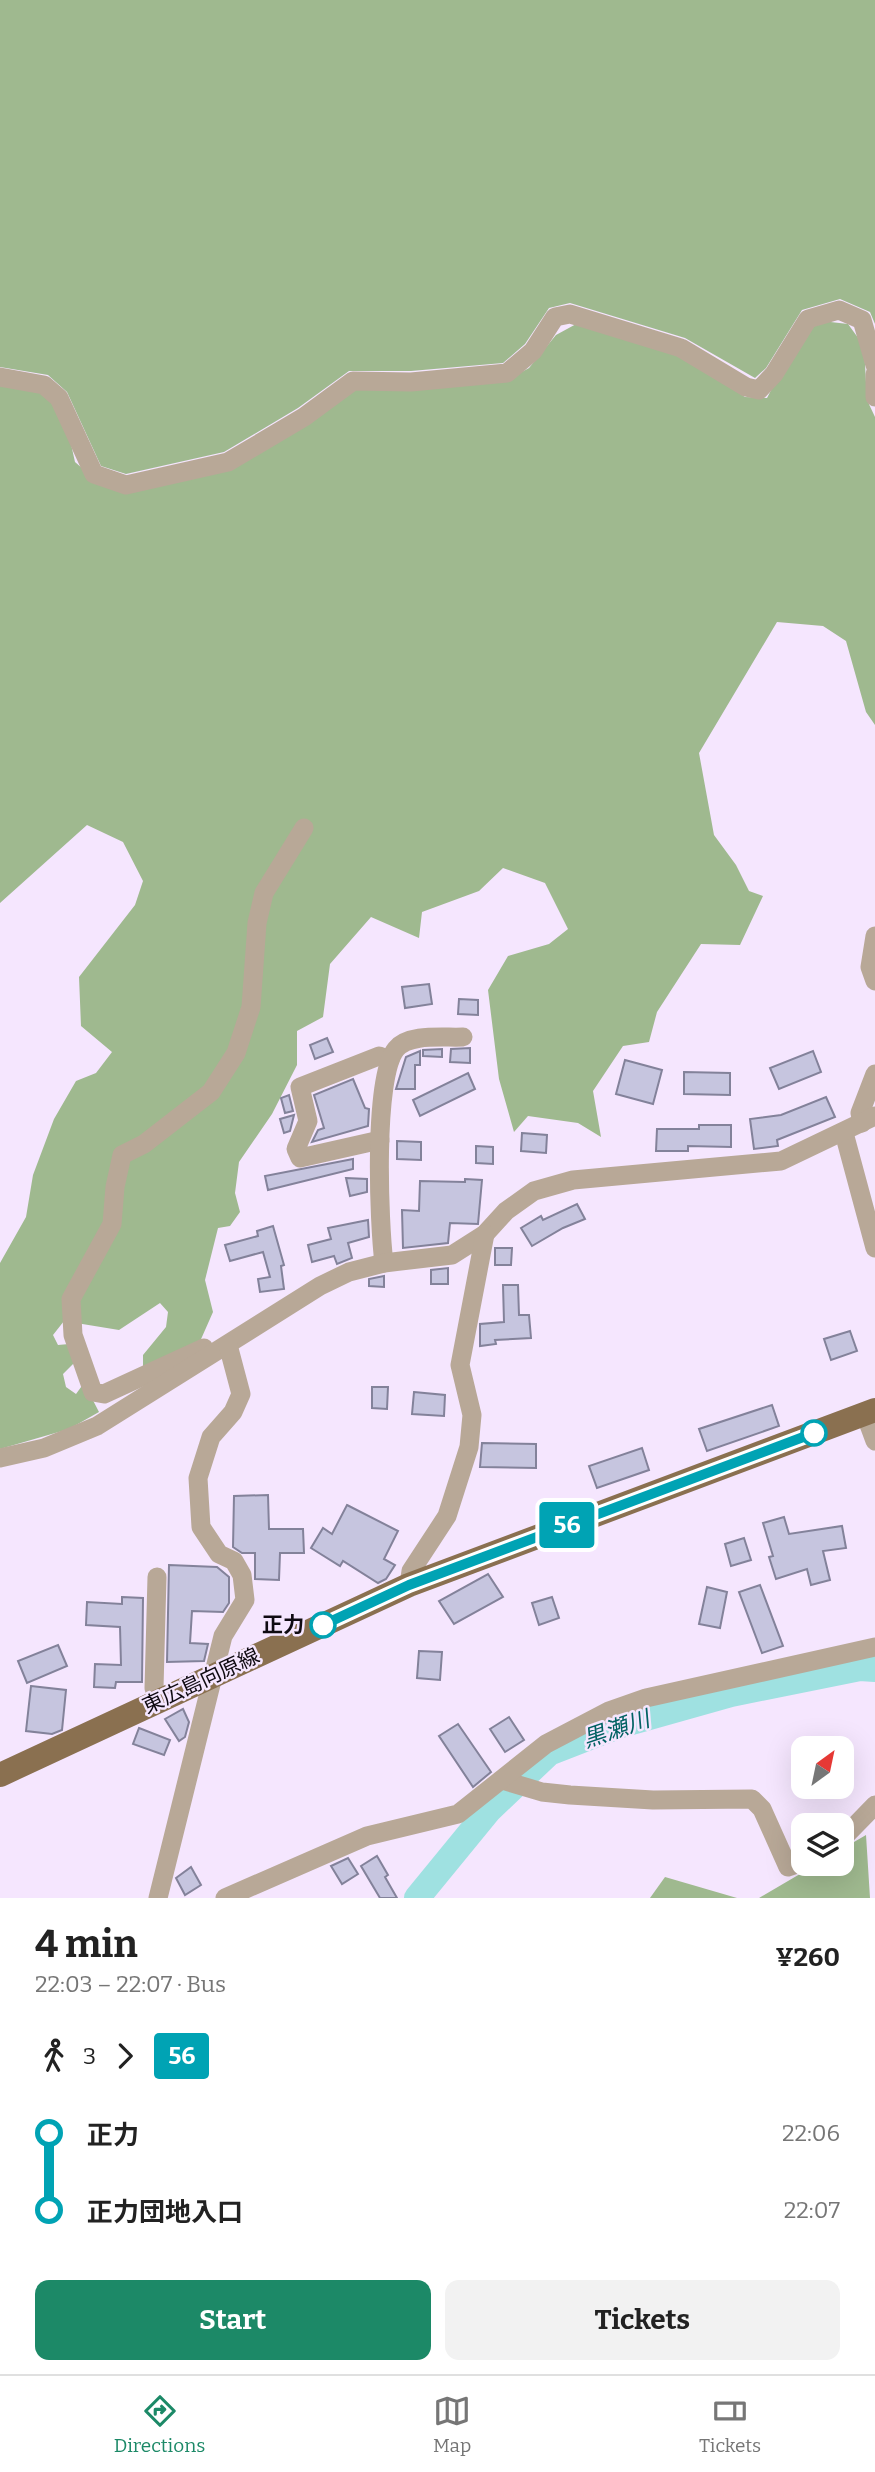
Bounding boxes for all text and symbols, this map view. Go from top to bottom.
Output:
unlabelled marker [801,1420,827,1446]
line badge: 56 [536,1502,598,1548]
text: 56 [553,1511,581,1539]
place label: 正力 [262,1612,304,1638]
marker: 正力 [310,1612,336,1638]
street label: 東広島向原線 [138,1643,264,1719]
water label: 黒瀬川 [579,1704,656,1753]
north arrow [791,1736,854,1799]
map controls [791,1736,854,1876]
button: layers [791,1813,854,1876]
text: 4 min [35,1921,138,1967]
text: ¥260 [775,1942,840,1973]
text: 22:03 – 22:07 · Bus [35,1970,226,1998]
icon: walk [35,2037,73,2075]
icon: forward [106,2037,144,2075]
text: 3 [83,2042,96,2070]
text: 56 [168,2042,195,2070]
text: 22:06 [782,2119,840,2147]
text: 正力 [87,2120,139,2151]
text: 22:07 [784,2196,840,2224]
text: 正力団地入口 [87,2197,243,2228]
button: Start [35,2280,431,2360]
button: Tickets [445,2280,840,2360]
tab: Directions [114,2392,205,2457]
tab: Map [433,2392,471,2457]
tab: Tickets [699,2392,761,2457]

